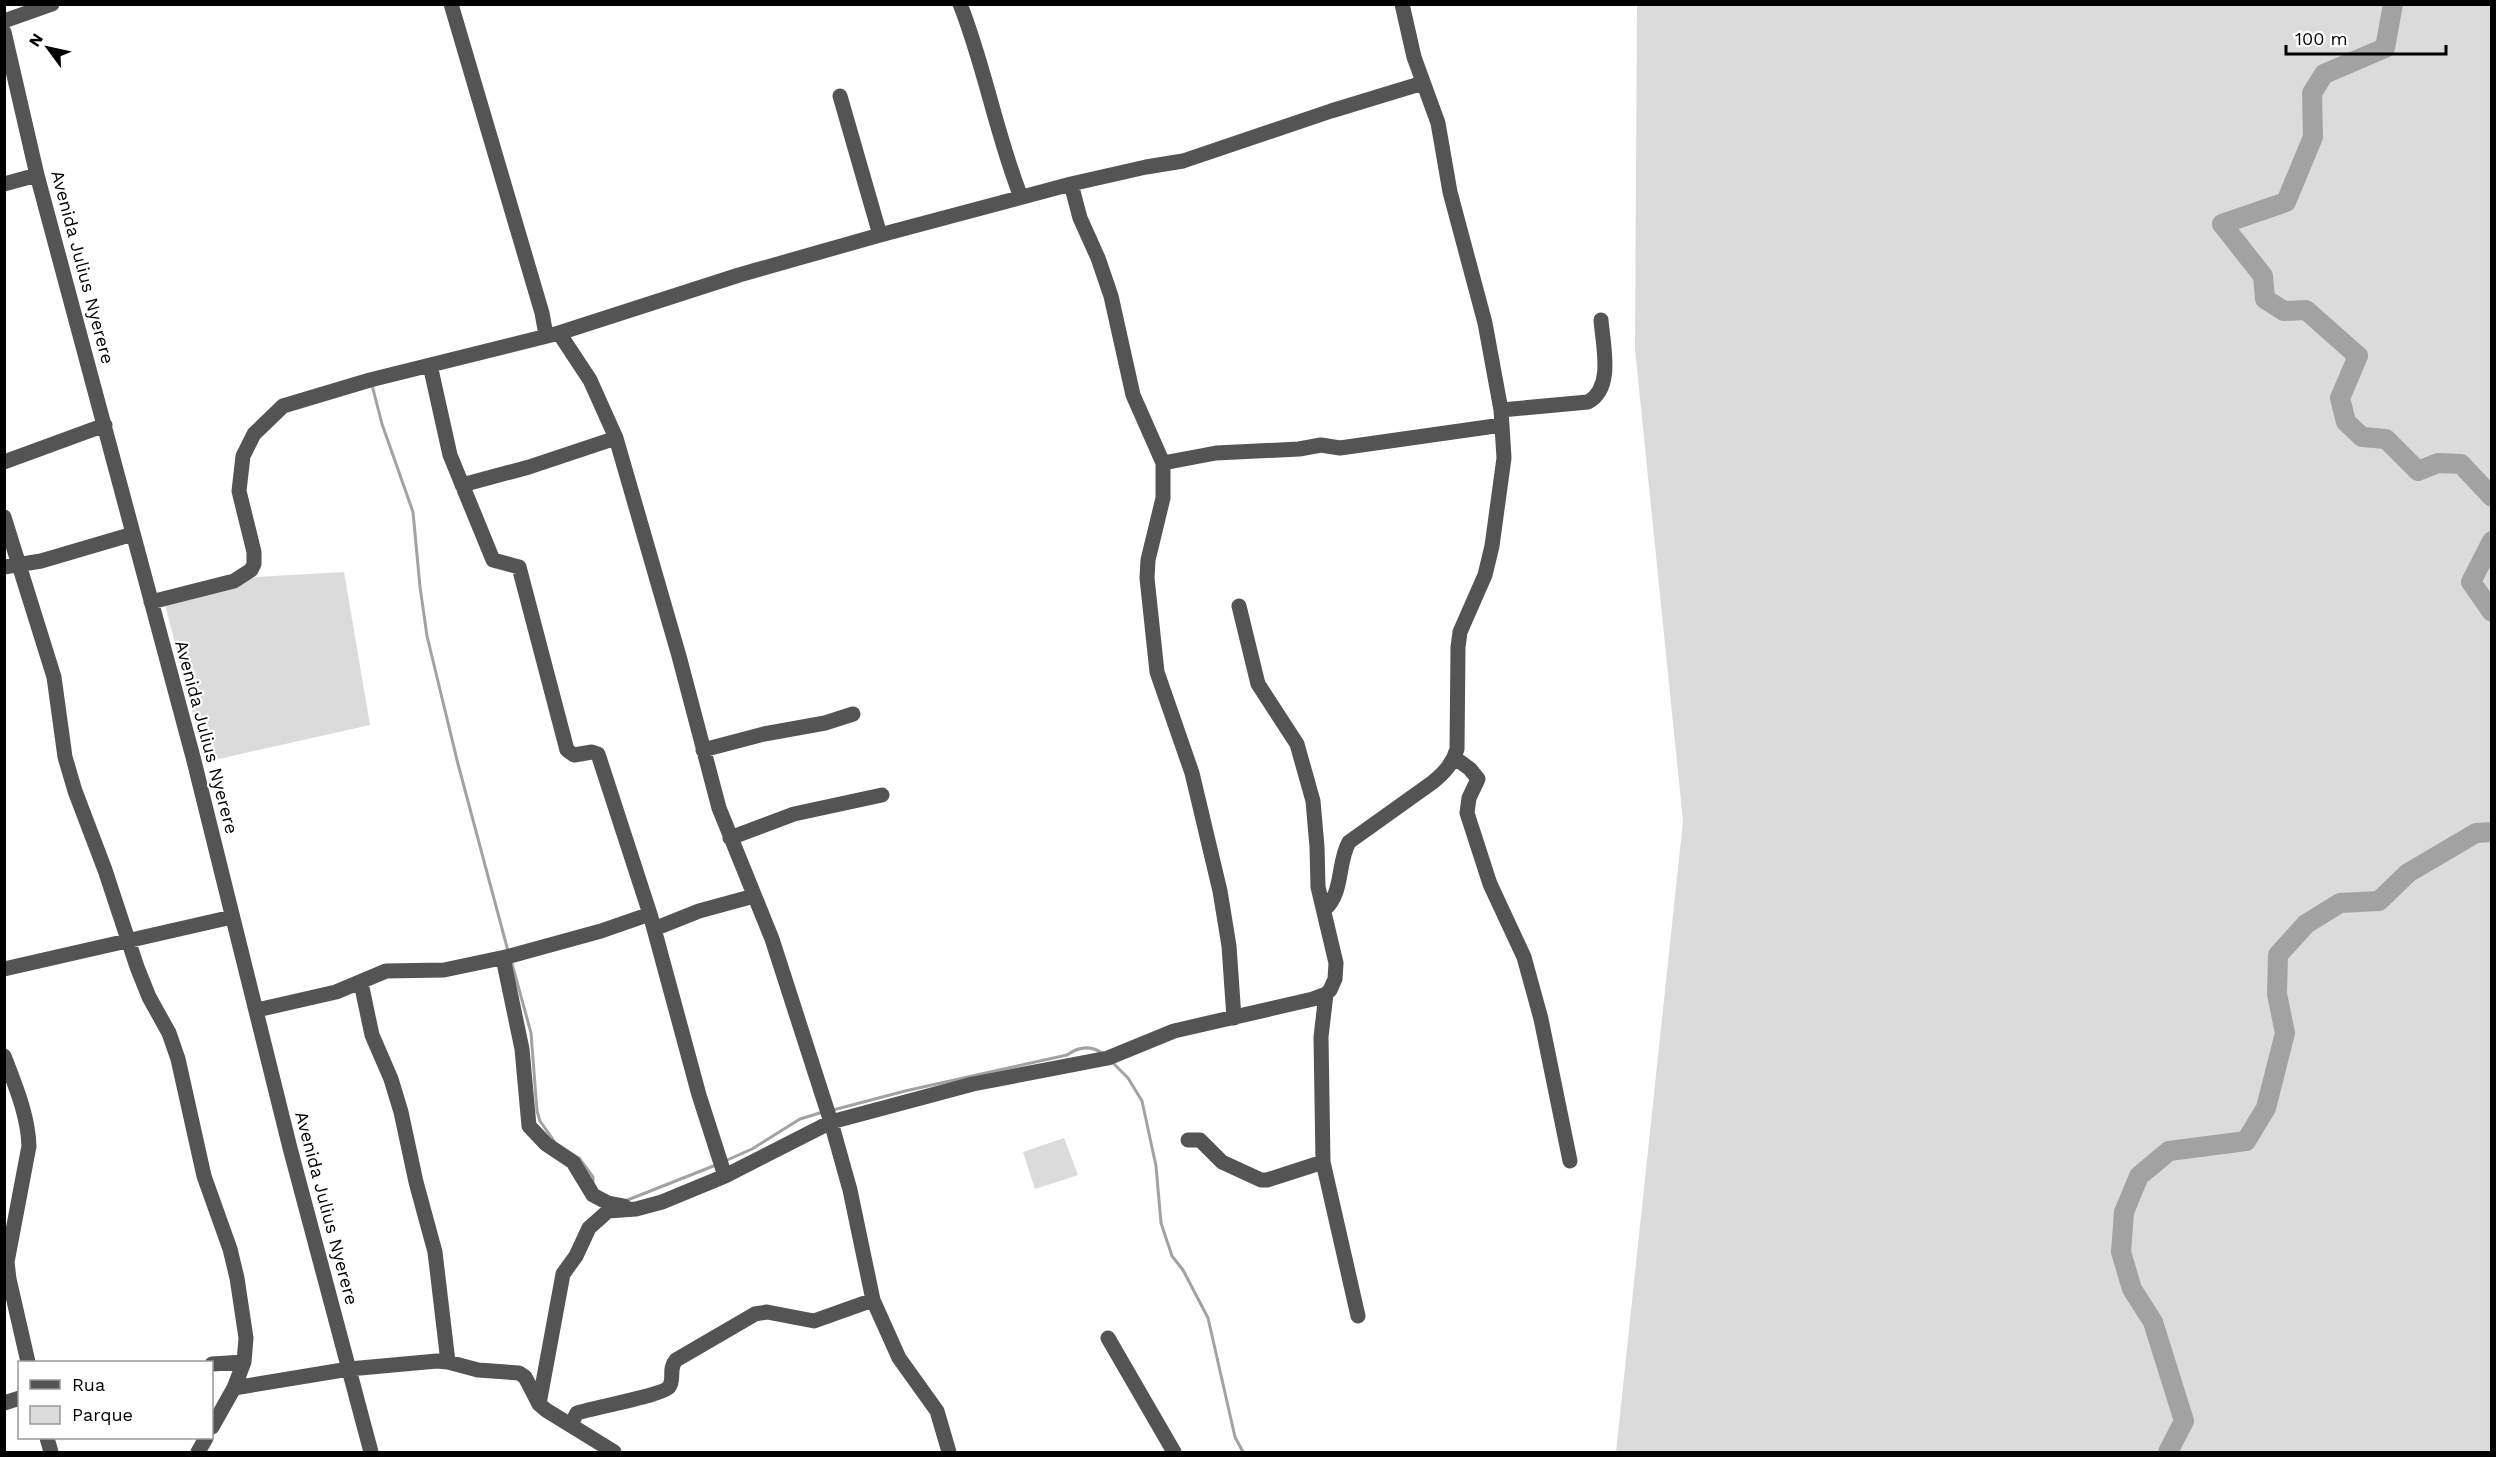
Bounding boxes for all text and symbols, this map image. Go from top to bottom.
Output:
north arrow [18,18,78,78]
scale bar [2286,18,2446,56]
text: 100 m [2295,28,2348,49]
text: N [25,30,47,50]
street label: Avenida Julius Nyerere [47,168,119,366]
street label: Avenida Julius Nyerere [171,638,243,836]
street label: Avenida Julius Nyerere [291,1109,363,1307]
legend [18,1361,213,1439]
text: Rua [72,1374,105,1395]
text: Parque [72,1404,133,1425]

